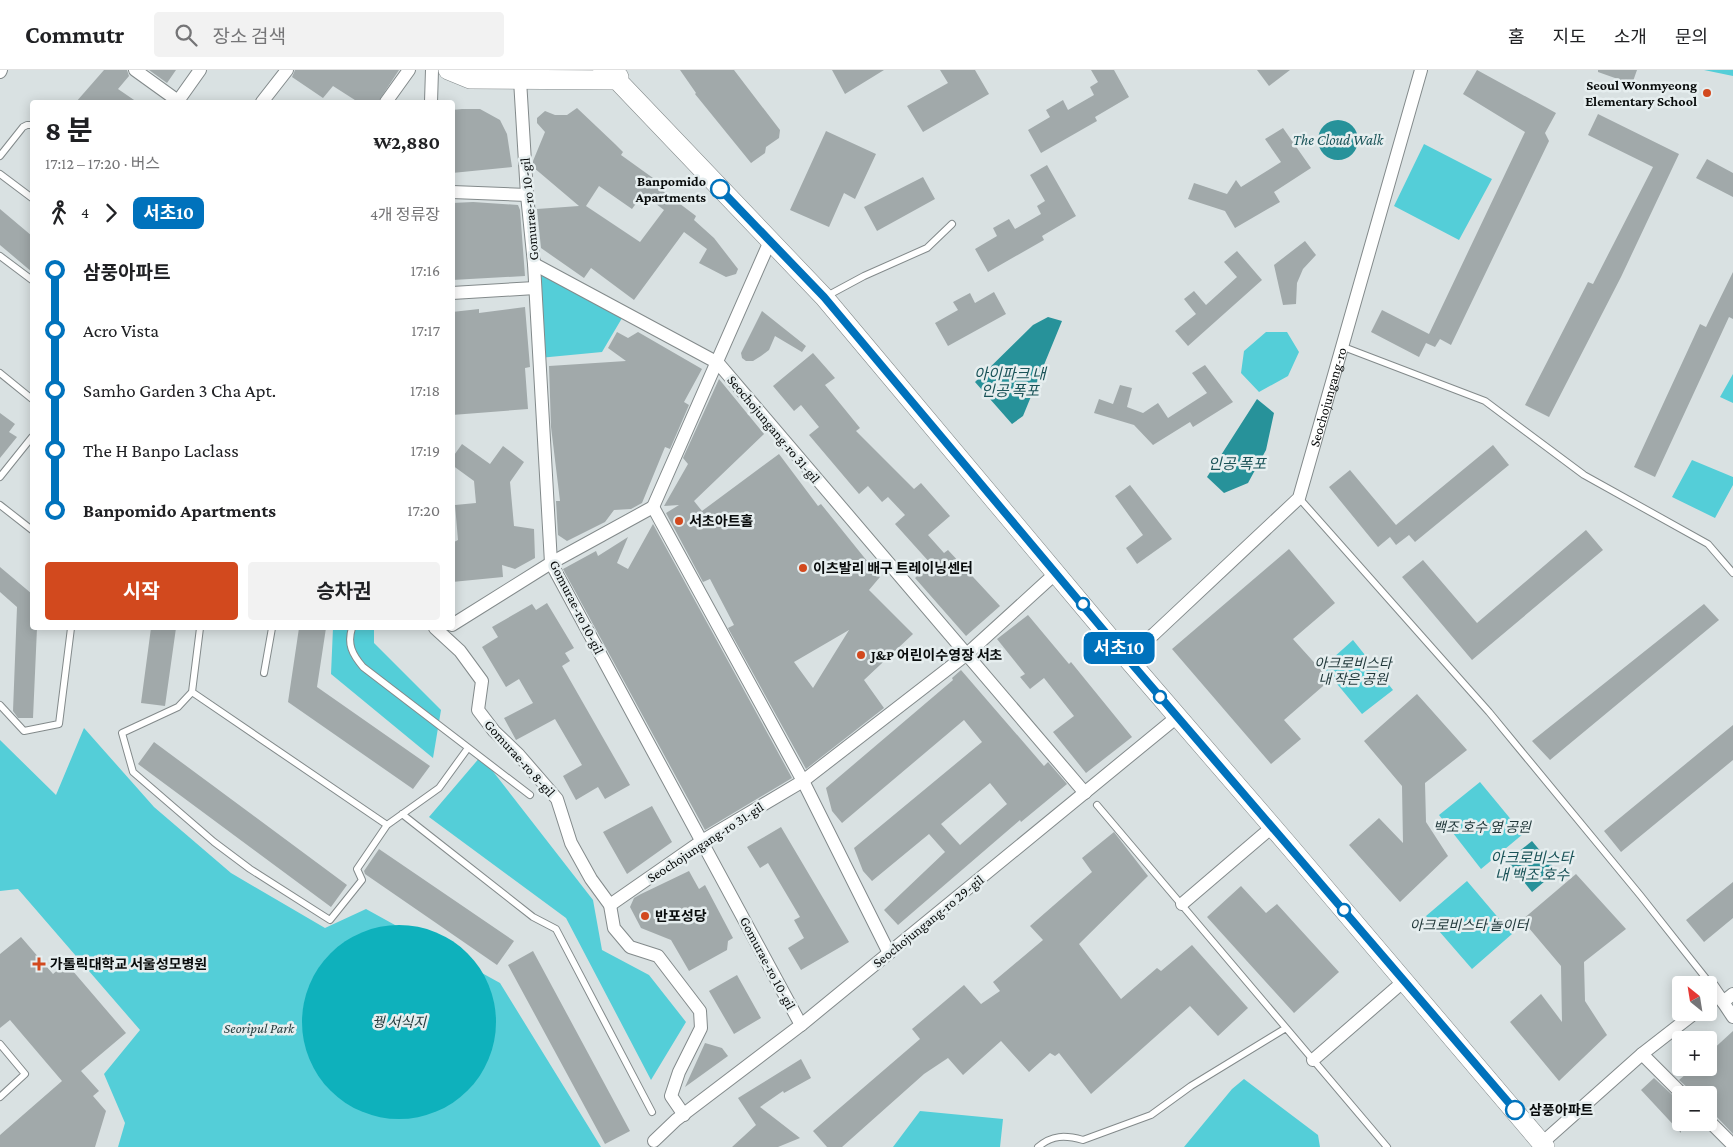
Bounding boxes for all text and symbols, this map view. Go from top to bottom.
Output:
search box [154,12,504,57]
text: Commutr [25,21,124,48]
icon: search [172,21,200,49]
text: 장소 검색 [212,26,286,47]
text: 홈 [1508,27,1525,47]
text: 지도 [1553,27,1586,47]
text: 소개 [1614,27,1647,47]
text: 문의 [1675,27,1708,47]
place label: Seoul Wonmyeong Elementary School [1585,77,1697,109]
marker: Seoul Wonmyeong Elementary School [1701,87,1713,99]
text: 8 분 [45,115,92,146]
text: ₩2,880 [373,132,440,153]
water label: The Cloud Walk [1293,132,1385,148]
text: 17:12 – 17:20 · 버스 [45,155,160,172]
street label: Gomurae-ro 10-gil [517,157,541,261]
place label: Banpomido Apartments [634,173,706,205]
marker: Banpomido Apartments [710,179,730,199]
icon: walk [45,199,73,227]
icon: forward [97,199,125,227]
text: 서초10 [143,203,194,223]
text: 4 [81,204,89,221]
text: 4개 정류장 [370,206,440,223]
text: 삼풍아파트 [83,262,170,283]
text: 17:16 [410,262,440,279]
text: Acro Vista [83,320,159,341]
text: 17:17 [411,322,440,339]
street label: Seochojungang-ro [1306,346,1350,449]
water label: 아이파크 내 인공 폭포 [974,366,1048,399]
street label: Seochojungang-ro 31-gil [724,372,824,487]
text: Samho Garden 3 Cha Apt. [83,380,276,401]
text: 17:18 [410,382,440,399]
text: The H Banpo Laclass [83,440,239,461]
text: 17:19 [410,442,440,459]
water label: 인공 폭포 [1208,456,1267,472]
text: Banpomido Apartments [83,500,276,521]
text: 17:20 [407,502,440,519]
place label: 서초아트홀 [689,513,754,529]
marker: 서초아트홀 [673,515,685,527]
street label: Gomurae-ro 10-gil [546,557,608,657]
place label: 이츠발리 배구 트레이닝센터 [813,560,973,576]
button: 시작 [45,562,238,620]
button: 승차권 [248,562,440,620]
marker: 이츠발리 배구 트레이닝센터 [797,562,809,574]
unlabelled marker [1076,597,1090,611]
line badge: 서초10 [1084,632,1154,664]
text: 서초10 [1094,638,1144,658]
place label: J&P 어린이수영장 서초 [869,647,1003,663]
marker: J&P 어린이수영장 서초 [855,649,867,661]
park label: 아크로비스타 내 작은 공원 [1314,655,1394,687]
unlabelled marker [1153,690,1167,704]
street label: Gomurae-ro 8-gil [481,716,559,800]
street label: Seochojungang-ro 31-gil [644,798,767,886]
park label: 백조 호수 옆 공원 [1433,819,1532,835]
water label: 아크로비스타 내 백조 호수 [1491,850,1576,883]
street label: Seochojungang-ro 29-gil [869,871,988,971]
unlabelled marker [1337,903,1351,917]
place label: 반포성당 [655,908,707,924]
marker: 반포성당 [639,910,651,922]
street label: Gomurae-ro 10-gil [737,914,799,1013]
park label: 아크로비스타 놀이터 [1410,917,1530,933]
place label: 가톨릭대학교 서울성모병원 [50,956,207,972]
marker: 가톨릭대학교 서울성모병원 [32,957,46,971]
north arrow [1672,976,1718,1021]
map controls [1672,976,1717,1131]
park label: 꿩 서식지 [372,1014,427,1030]
park label: Seoripul Park [224,1020,295,1036]
button: + [1672,1031,1717,1076]
button: − [1672,1086,1717,1131]
marker: 삼풍아파트 [1505,1100,1525,1120]
place label: 삼풍아파트 [1529,1102,1594,1118]

